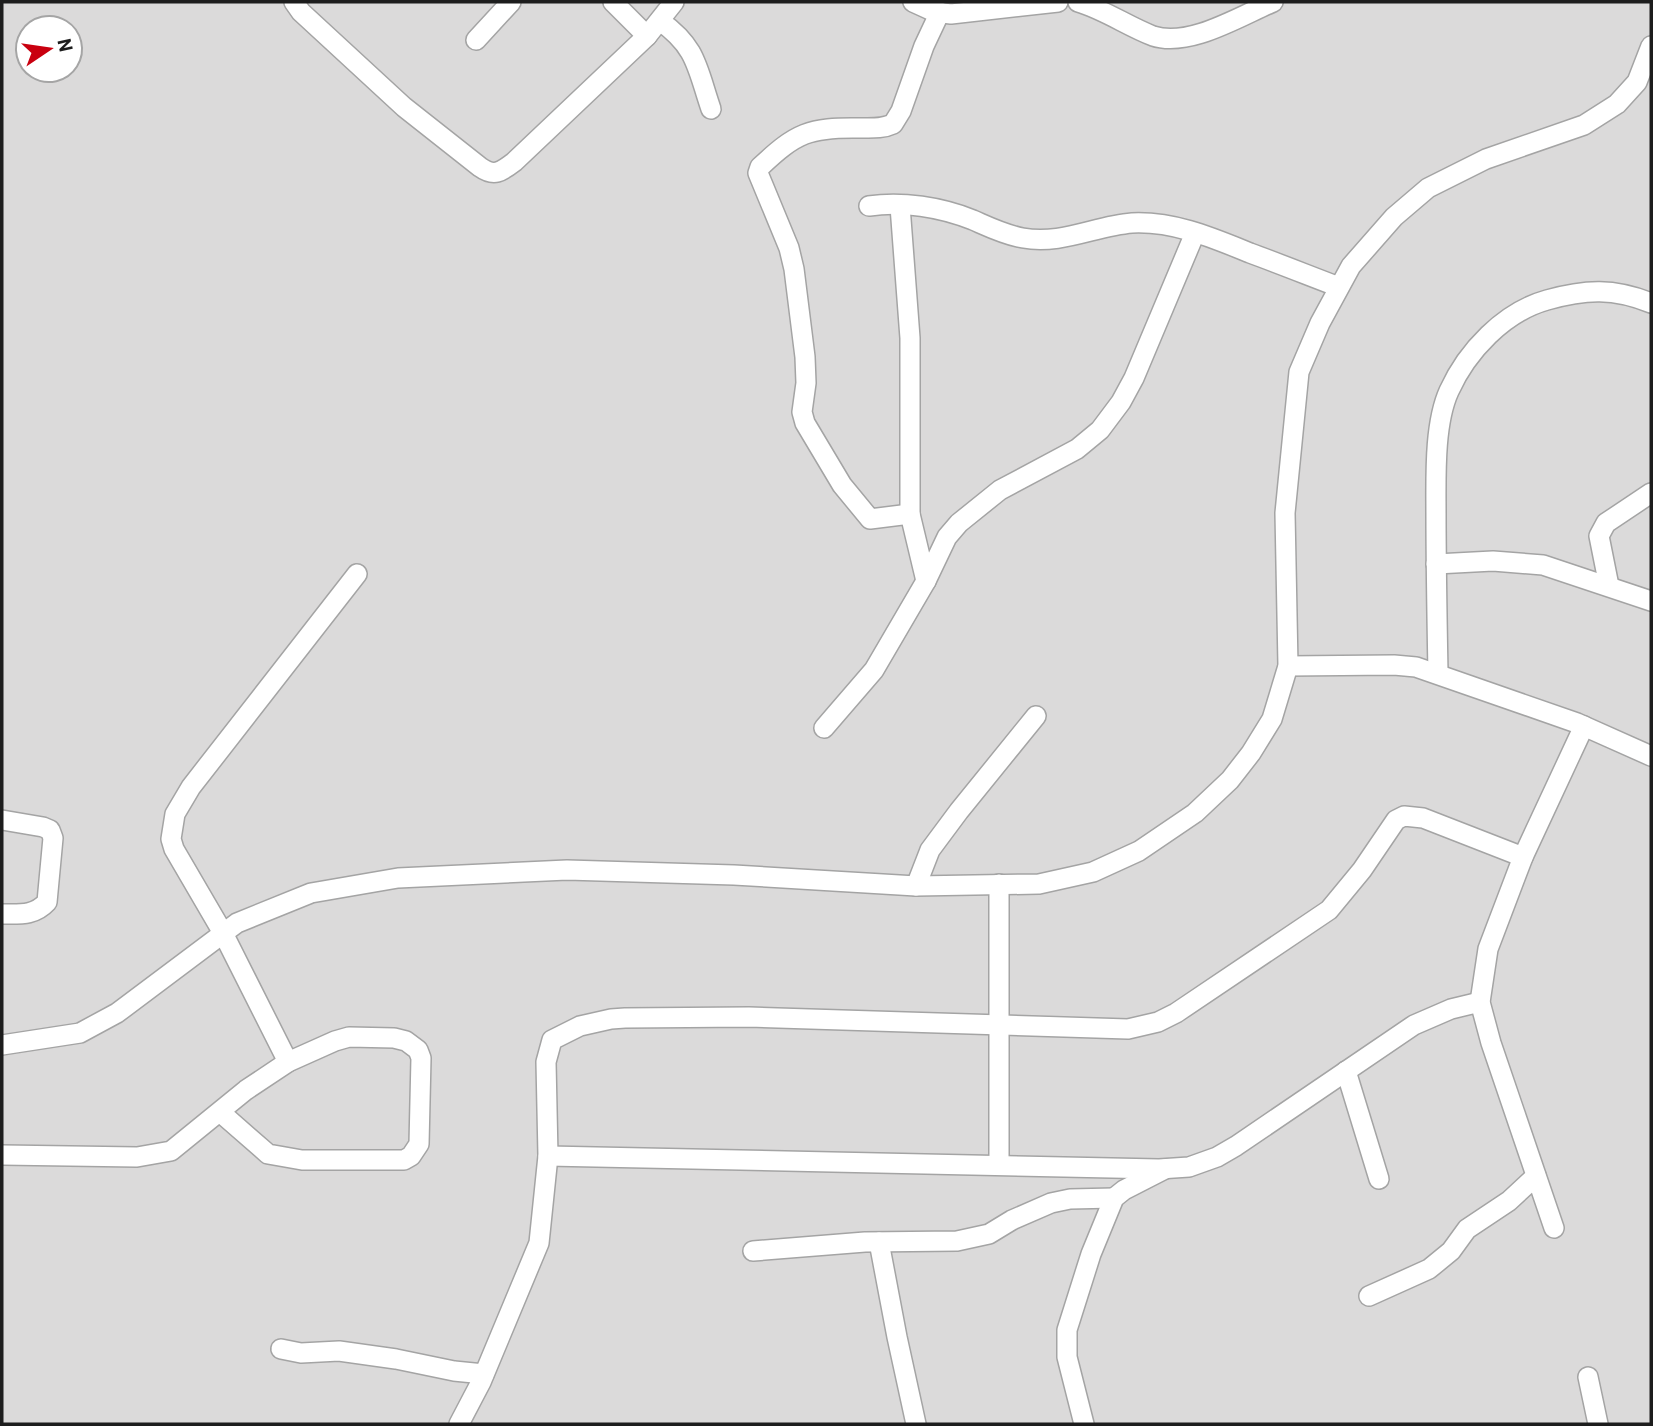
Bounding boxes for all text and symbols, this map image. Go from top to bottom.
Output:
north arrow [14,14,84,84]
text: N [53,36,79,54]

